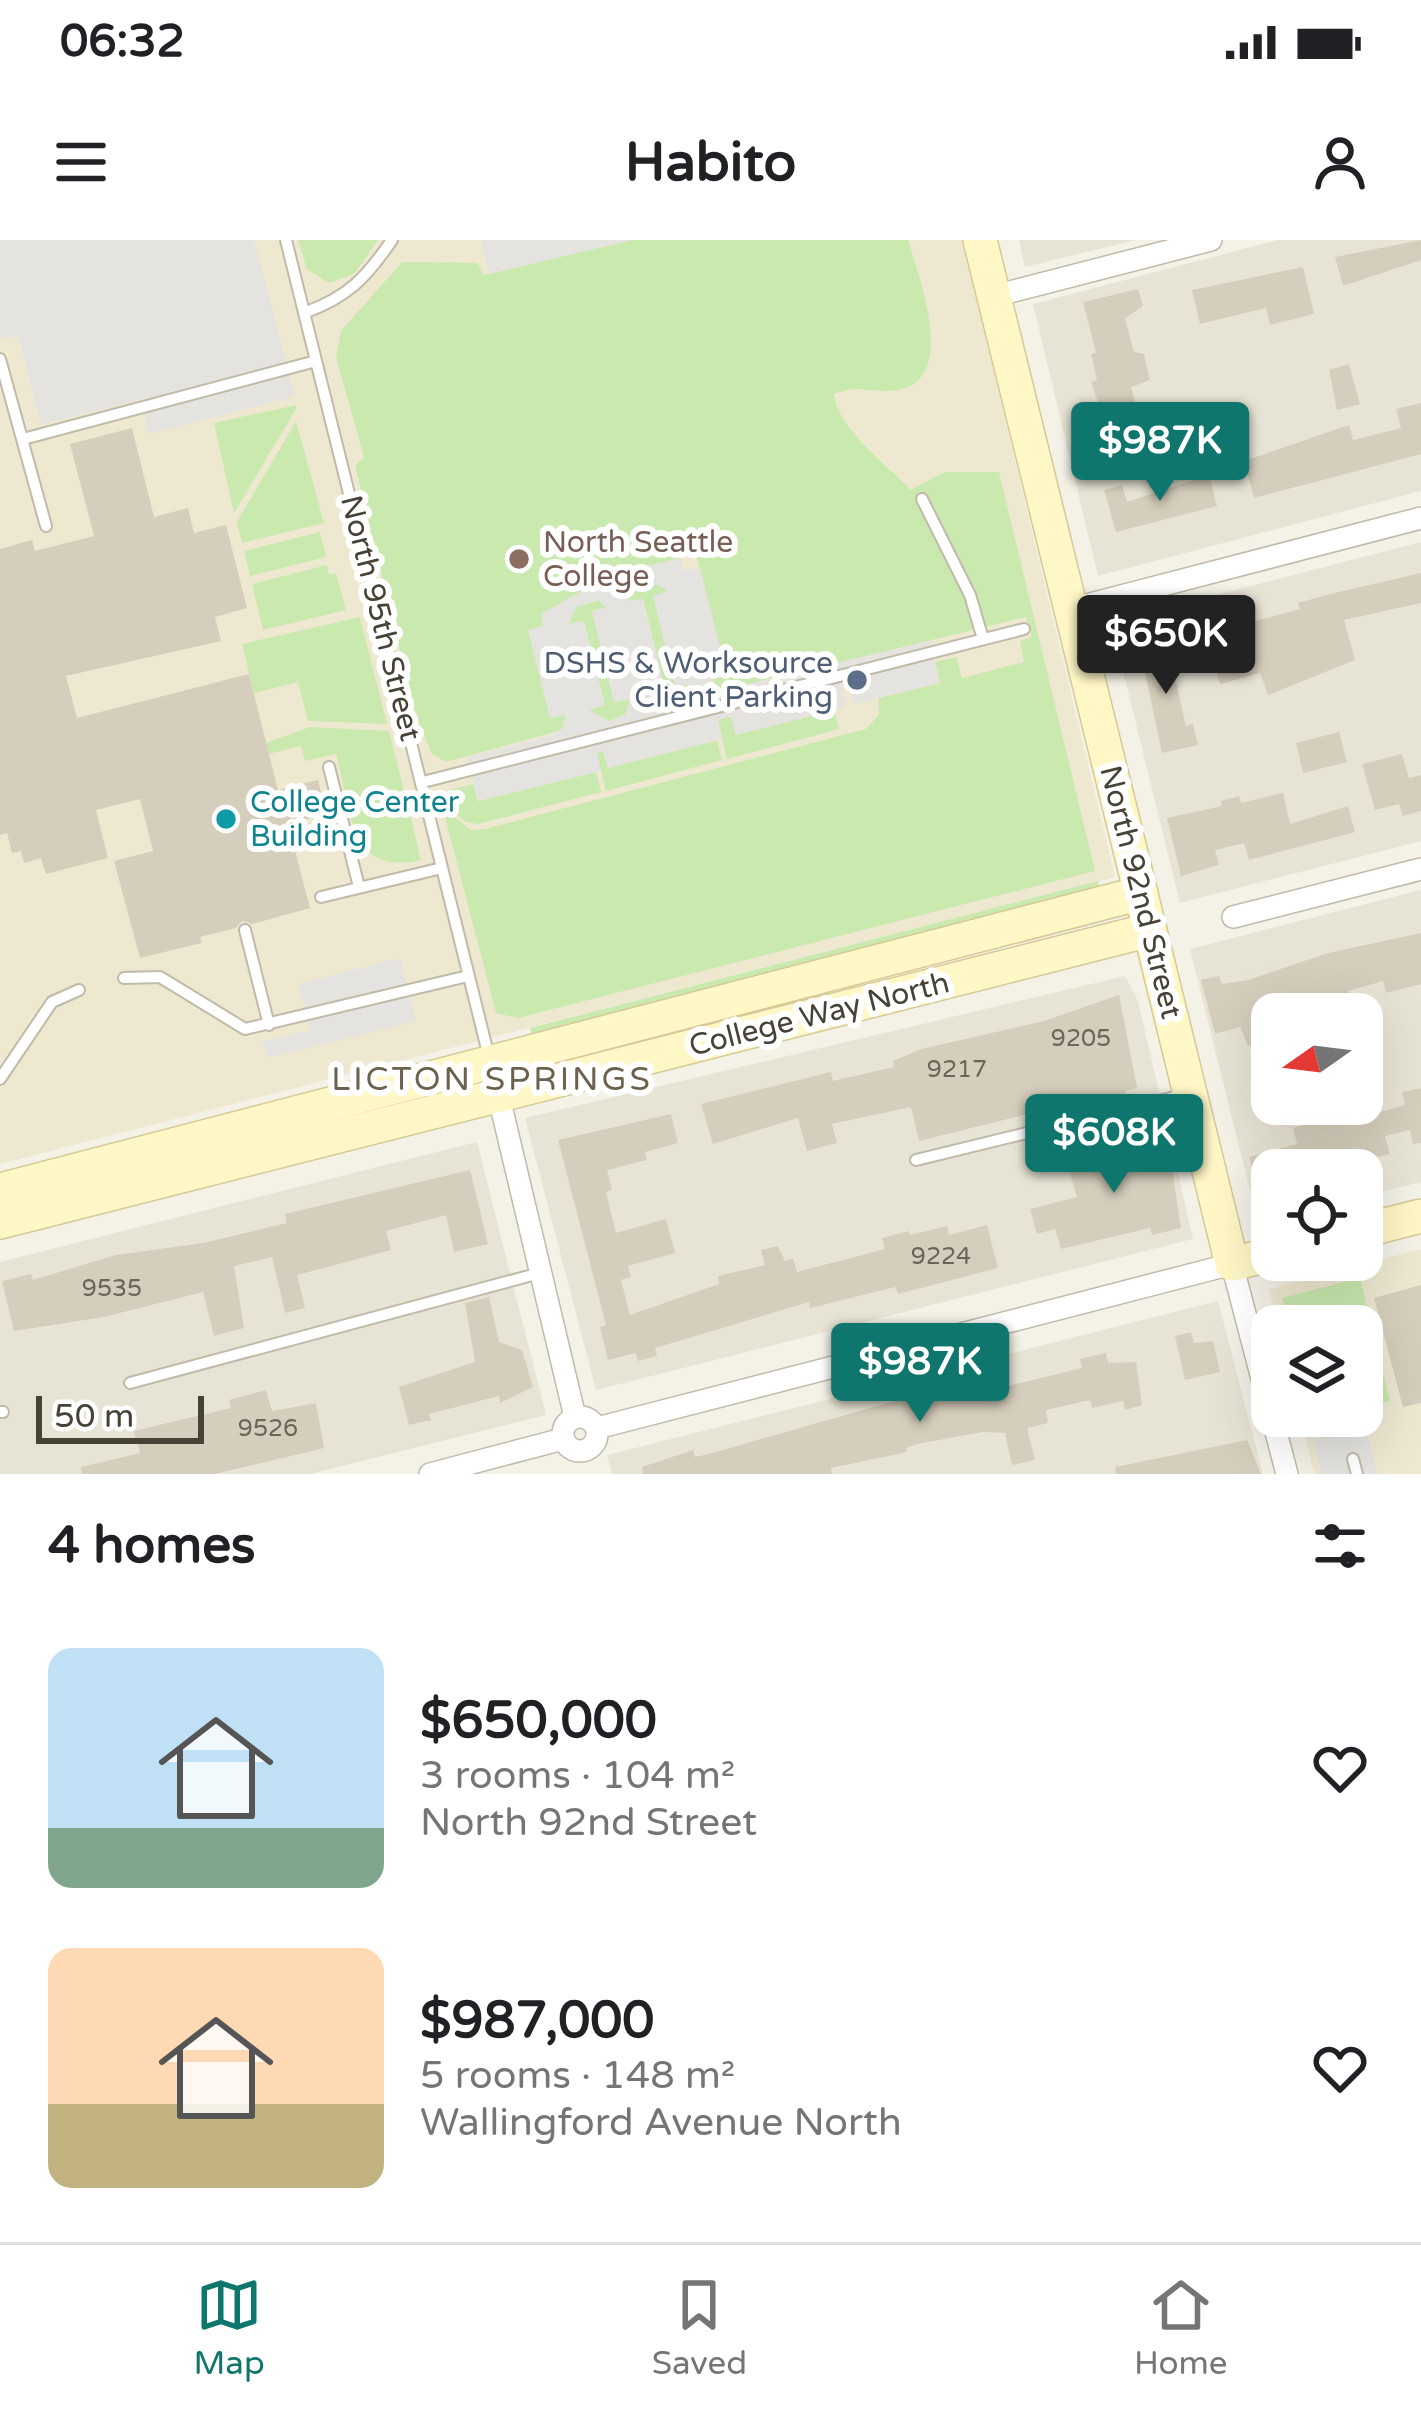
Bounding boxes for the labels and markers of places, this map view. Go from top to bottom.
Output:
pin: $987K [1076,402,1244,504]
place label: North Seattle College [543,524,733,595]
marker: North Seattle College [506,546,532,572]
pin: $650K [1082,595,1250,697]
place label: DSHS & Worksource Client Parking [544,645,833,716]
marker: DSHS & Worksource Client Parking [844,667,870,693]
place label: College Center Building [250,784,460,855]
marker: College Center Building [213,806,239,832]
pin: $608K [1030,1094,1198,1196]
pin: $987K [836,1323,1004,1425]

